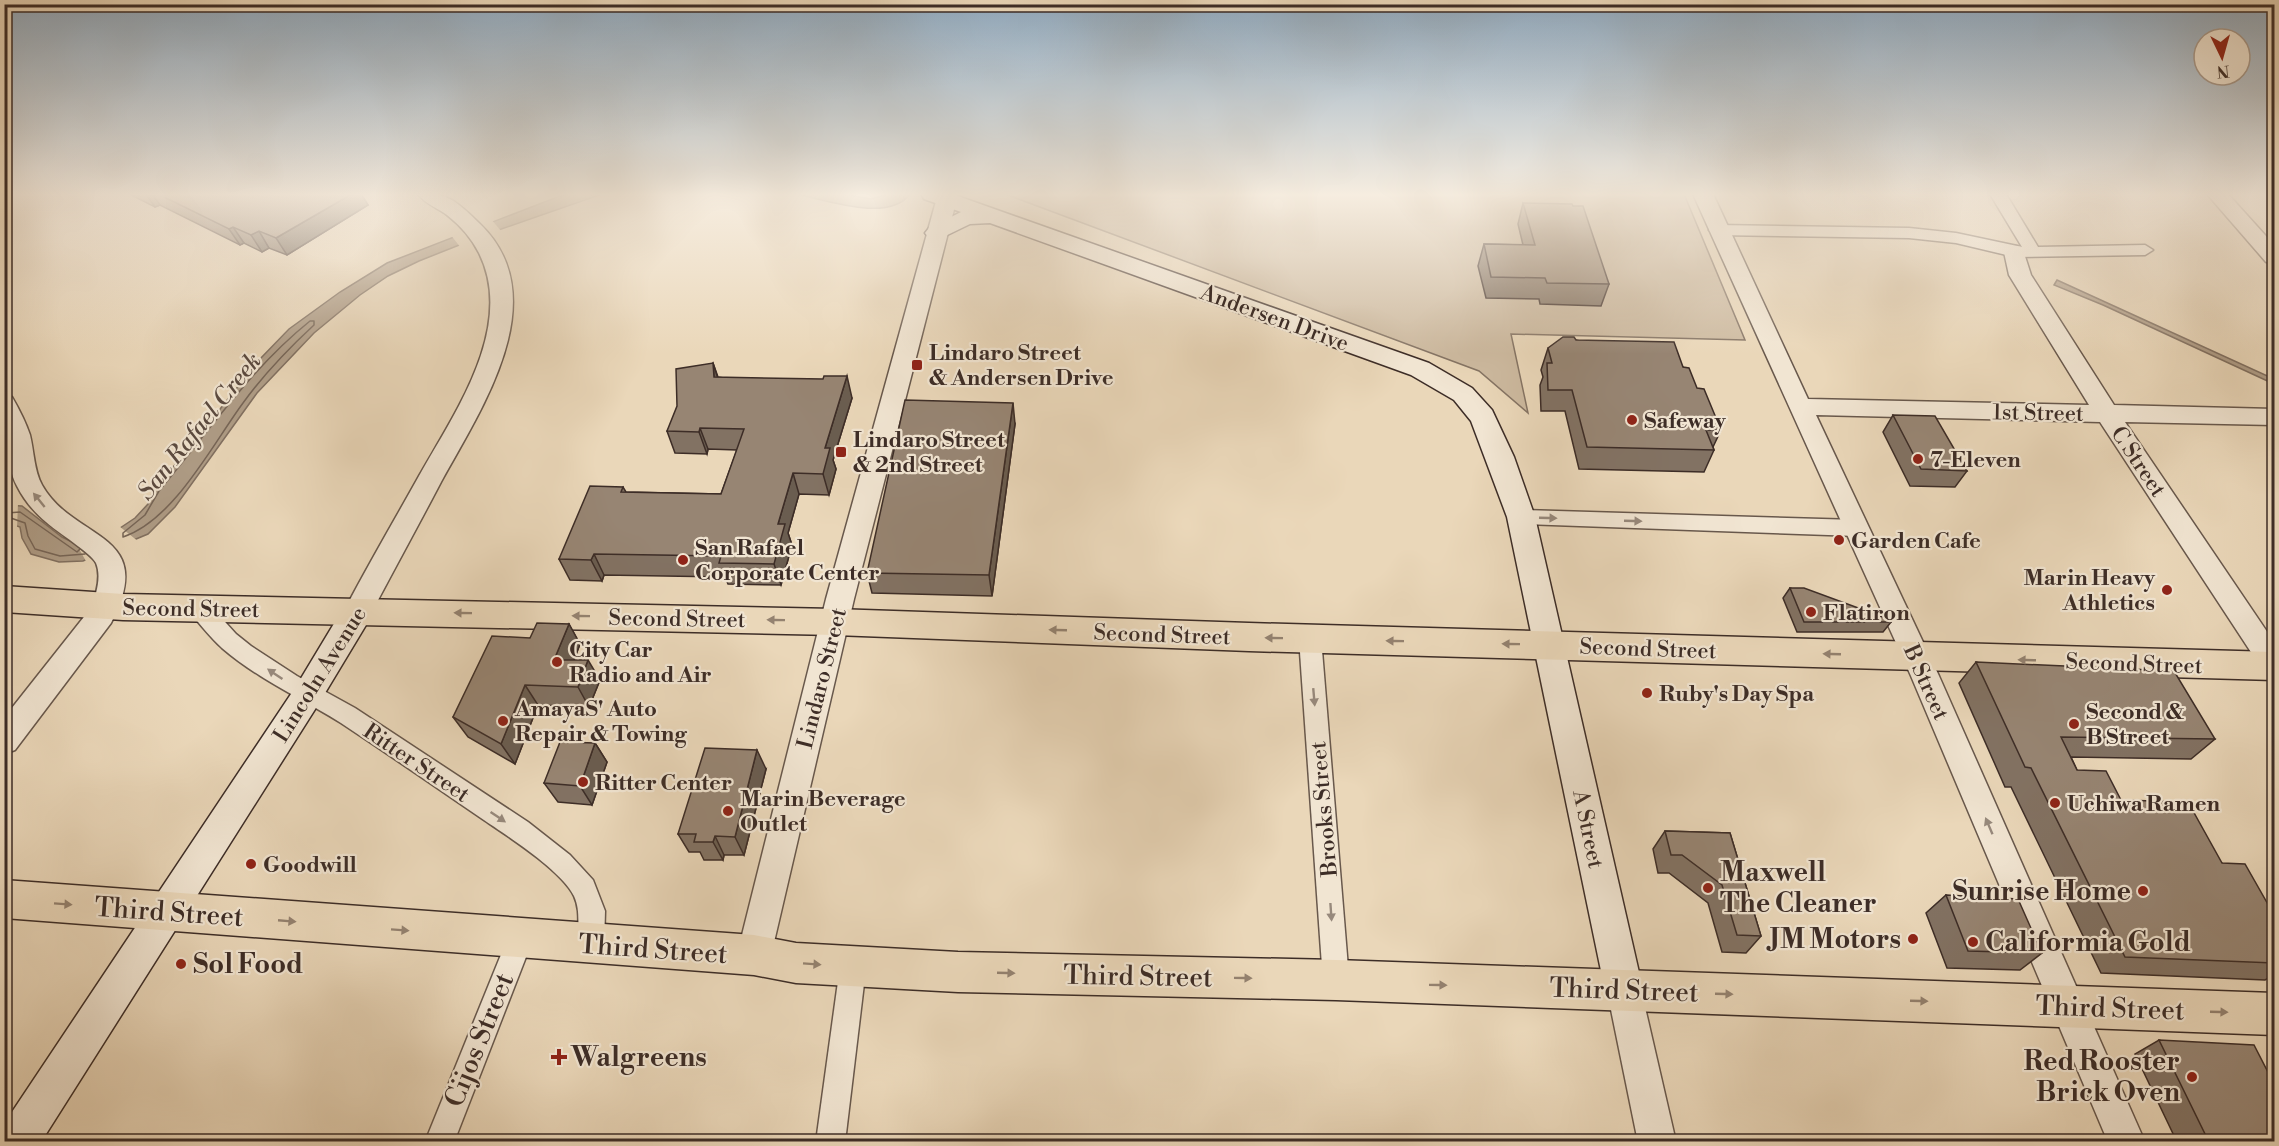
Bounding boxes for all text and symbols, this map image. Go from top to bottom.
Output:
north arrow [2192,27,2252,87]
text: N [2216,60,2230,81]
street label: Andersen Drive [1196,279,1352,358]
place label: Lindaro Street & Andersen Drive [929,340,1114,392]
water label: San Rafael Creek [131,347,268,506]
marker: Lindaro Street & Andersen Drive [910,358,924,372]
street label: 1st Street [1992,399,2084,428]
place label: Safeway [1644,408,1727,435]
marker: Safeway [1625,413,1639,427]
street label: C Street [2104,421,2171,502]
place label: Lindaro Street & 2nd Street [853,427,1005,479]
marker: Lindaro Street & 2nd Street [834,445,848,459]
place label: 7-Eleven [1930,447,2021,474]
marker: 7-Eleven [1911,452,1925,466]
one-way arrow [34,492,46,507]
one-way arrow [1538,513,1557,522]
one-way arrow [1624,516,1643,525]
place label: Garden Cafe [1851,528,1981,555]
marker: Garden Cafe [1832,533,1846,547]
place label: San Rafael Corporate Center [695,535,880,587]
marker: San Rafael Corporate Center [676,553,690,567]
place label: Marin Heavy Athletics [2023,565,2156,617]
marker: Marin Heavy Athletics [2160,583,2174,597]
street label: Second Street [122,595,260,624]
place label: Flatiron [1823,600,1910,627]
street label: Lincoln Avenue [268,602,373,748]
street label: Second Street [608,605,746,634]
street label: Lindaro Street [792,605,853,752]
marker: Flatiron [1804,605,1818,619]
one-way arrow [453,609,472,618]
one-way arrow [572,611,591,621]
one-way arrow [767,616,786,625]
street label: Second Street [1093,620,1231,651]
one-way arrow [1048,625,1067,635]
one-way arrow [1264,633,1283,643]
street label: Second Street [1579,634,1717,665]
one-way arrow [1385,636,1404,646]
place label: City Car Radio and Air [569,637,712,689]
one-way arrow [1502,639,1521,649]
street label: B Street [1897,640,1954,725]
street label: Second Street [2065,649,2203,680]
one-way arrow [1823,650,1842,659]
marker: City Car Radio and Air [550,655,564,669]
one-way arrow [2018,655,2037,664]
one-way arrow [268,668,284,680]
place label: Ruby's Day Spa [1659,681,1815,708]
marker: Ruby's Day Spa [1640,686,1654,700]
one-way arrow [1309,687,1319,706]
place label: AmayaS' Auto Repair & Towing [514,696,687,748]
place label: Second & B Street [2086,699,2185,751]
marker: AmayaS' Auto Repair & Towing [496,714,510,728]
marker: Second & B Street [2067,717,2081,731]
street label: Ritter Street [358,718,475,809]
street label: Brooks Street [1305,740,1344,879]
place label: Ritter Center [595,770,732,797]
marker: Ritter Center [576,775,590,789]
place label: Marin Beverage Outlet [740,786,906,838]
street label: A Street [1566,787,1609,871]
place label: Uchiwa Ramen [2067,791,2221,818]
marker: Uchiwa Ramen [2048,796,2062,810]
marker: Marin Beverage Outlet [721,804,735,818]
one-way arrow [490,811,507,822]
one-way arrow [1984,816,1994,834]
place label: Goodwill [263,852,357,879]
place label: Maxwell The Cleaner [1720,856,1877,921]
marker: Goodwill [244,857,258,871]
place label: Sunrise Home [1952,875,2131,909]
marker: Maxwell The Cleaner [1701,881,1715,895]
marker: Sunrise Home [2136,884,2150,898]
street label: Third Street [93,891,245,935]
one-way arrow [53,899,72,908]
one-way arrow [1326,903,1336,922]
one-way arrow [278,916,297,926]
place label: JM Motors [1766,923,1901,957]
one-way arrow [390,925,409,935]
place label: Califormia Gold [1985,926,2191,960]
street label: Third Street [577,928,729,972]
marker: JM Motors [1906,932,1920,946]
marker: Califormia Gold [1966,935,1980,949]
place label: Sol Food [193,948,303,982]
marker: Sol Food [174,957,188,971]
one-way arrow [802,959,821,968]
street label: Third Street [1063,959,1213,995]
street label: Cijos Street [438,968,522,1112]
one-way arrow [997,969,1016,978]
street label: Third Street [1549,971,1700,1011]
one-way arrow [1234,974,1253,983]
one-way arrow [1429,980,1448,989]
one-way arrow [1715,989,1734,999]
street label: Third Street [2035,989,2186,1029]
one-way arrow [1910,997,1929,1006]
one-way arrow [2210,1007,2229,1016]
place label: Walgreens [570,1041,707,1075]
place label: Red Rooster Brick Oven [2024,1045,2180,1110]
marker: Walgreens [552,1050,566,1064]
marker: Red Rooster Brick Oven [2185,1070,2199,1084]

